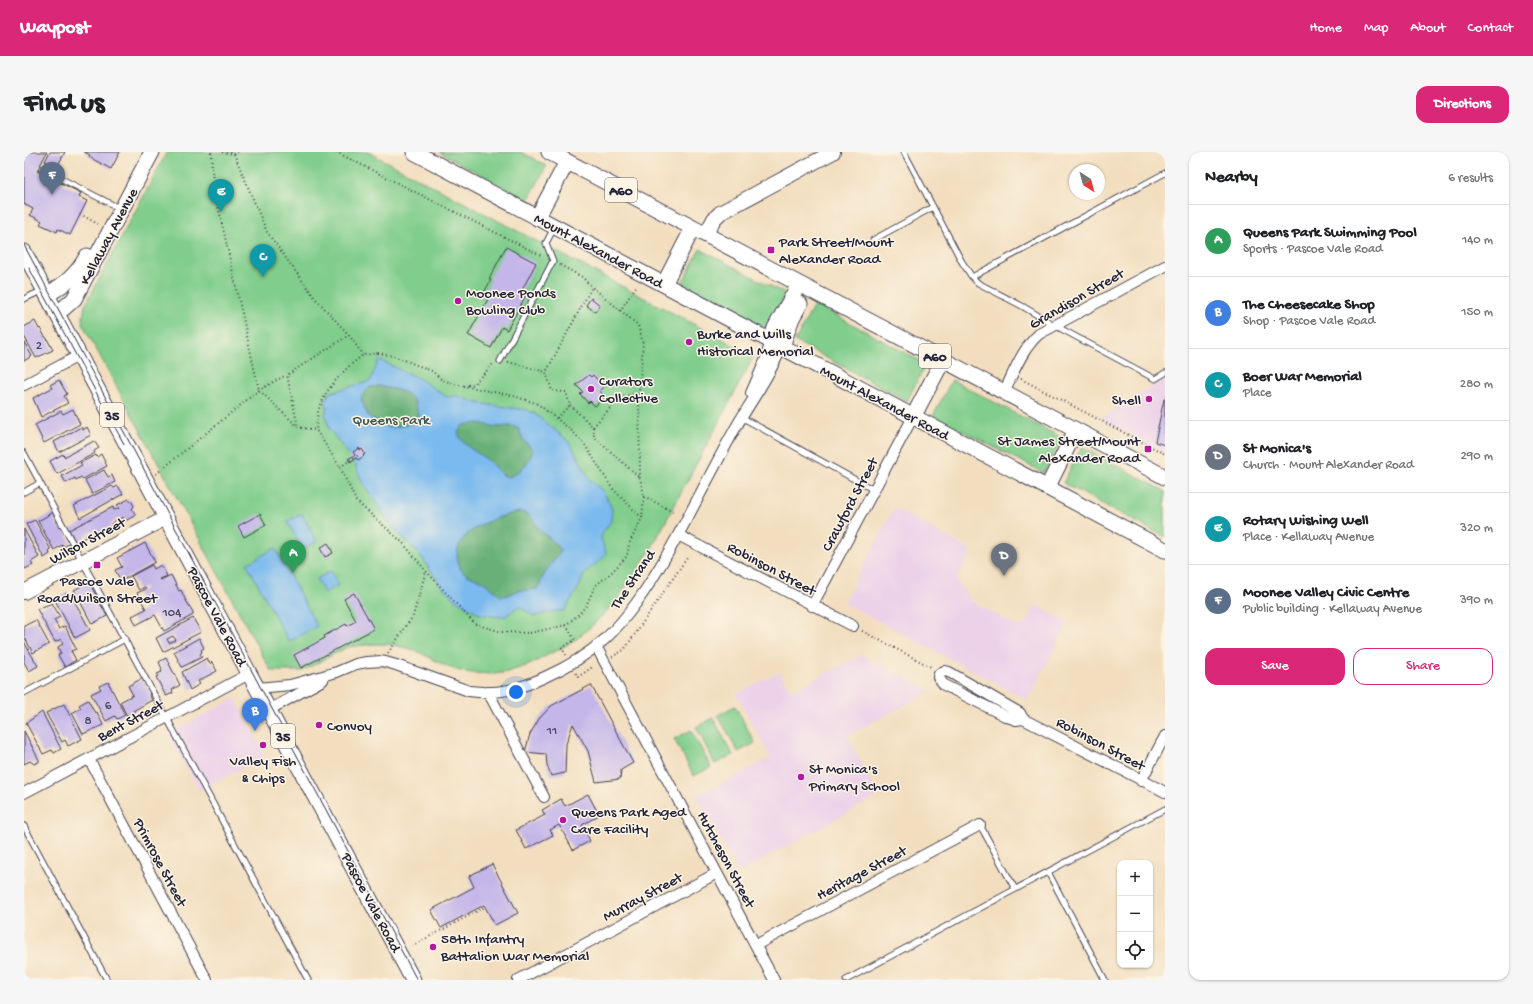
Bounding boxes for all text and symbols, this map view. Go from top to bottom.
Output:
text: Waypost [20,17,90,40]
text: Home [1310,20,1342,37]
text: Map [1364,20,1388,37]
text: About [1410,20,1446,37]
text: Contact [1468,20,1513,37]
button: Directions [1416,86,1509,123]
text: Find us [24,88,104,121]
pin: F [39,162,65,195]
north arrow [1069,164,1105,200]
text: Nearby [1205,168,1258,188]
text: 6 results [1448,171,1493,186]
road number: A60 [605,178,637,202]
pin: E [208,179,234,212]
street label: Kellaway Avenue [77,185,143,288]
street label: Mount Alexander Road [531,210,667,294]
text: Queens Park Swimming Pool [1243,224,1417,242]
text: A [1214,233,1222,248]
text: 140 m [1462,233,1493,248]
place label: Park Street/Mount Alexander Road [778,234,895,269]
text: Sports · Pascoe Vale Road [1243,242,1383,257]
pin: C [250,244,276,277]
marker: Park Street/Mount Alexander Road [766,245,776,255]
street label: Grandison Street [1026,264,1129,334]
place label: Moonee Ponds Bowling Club [465,285,556,320]
marker: Moonee Ponds Bowling Club [453,296,463,306]
text: The Cheesecake Shop [1243,296,1375,314]
text: B [1215,305,1221,320]
text: 150 m [1461,305,1493,320]
text: Shop · Pascoe Vale Road [1243,314,1375,329]
place label: Burke and Wills Historical Memorial [696,326,814,361]
marker: Burke and Wills Historical Memorial [684,337,694,347]
house number: 2 [36,339,43,354]
road number: A60 [919,344,951,368]
street label: Mount Alexander Road [817,362,953,446]
text: Boer War Memorial [1243,368,1362,386]
place label: Curators Collective [599,373,658,408]
text: C [1214,377,1222,392]
text: 280 m [1460,377,1493,392]
marker: Curators Collective [586,384,596,394]
text: Place [1243,386,1271,401]
place label: Shell [1112,392,1141,410]
marker: Shell [1144,394,1154,404]
road number: 35 [100,403,124,427]
park label: Queens Park [352,412,431,430]
place label: St James Street/Mount Alexander Road [998,433,1142,468]
text: St Monica's [1243,440,1311,458]
marker: St James Street/Mount Alexander Road [1143,444,1153,454]
text: D [1214,449,1222,464]
text: 290 m [1460,449,1493,464]
street label: Crawford Street [819,453,884,555]
text: Church · Mount Alexander Road [1243,458,1414,473]
text: Rotary Wishing Well [1243,512,1369,530]
street label: Wilson Street [47,513,131,569]
text: E [1214,521,1222,536]
text: 320 m [1460,521,1493,536]
text: Place · Kellaway Avenue [1243,530,1374,545]
street label: Robinson Street [724,539,820,602]
pin: A [280,540,306,573]
pin: D [991,543,1017,576]
street label: The Strand [607,546,661,614]
marker: Pascoe Vale Road/Wilson Street [92,560,102,570]
street label: Pascoe Vale Road [182,563,251,671]
place label: Pascoe Vale Road/Wilson Street [37,573,159,608]
text: Moonee Valley Civic Centre [1243,584,1409,602]
text: F [1215,593,1221,608]
text: 390 m [1460,593,1493,608]
text: Public building · Kellaway Avenue [1243,602,1422,617]
house number: 104 [162,606,181,621]
button: Save [1205,648,1345,685]
button: Share [1353,648,1493,685]
your location [506,682,526,702]
street label: Bent Street [94,696,169,747]
pin: B [242,698,268,731]
house number: 6 [105,699,112,714]
house number: 8 [84,714,92,729]
street label: Robinson Street [1053,714,1149,777]
place label: Convoy [327,718,372,736]
marker: Convoy [314,720,324,730]
road number: 35 [271,724,295,748]
house number: 11 [546,724,557,739]
marker: Valley Fish & Chips [258,740,268,750]
place label: Valley Fish & Chips [229,753,296,788]
place label: St Monica's Primary School [808,761,900,796]
marker: St Monica's Primary School [796,772,806,782]
place label: Queens Park Aged Care Facility [571,804,687,839]
street label: Hutcheson Street [692,809,759,913]
street label: Primrose Street [128,815,191,912]
marker: Queens Park Aged Care Facility [558,815,568,825]
street label: Heritage Street [814,842,912,905]
street label: Pascoe Vale Road [336,849,405,957]
map controls [1117,860,1153,968]
button: + [1117,860,1153,896]
street label: Murray Street [600,868,687,926]
button: − [1117,896,1153,932]
place label: 58th Infantry Battalion War Memorial [440,931,589,966]
button: locate [1117,932,1153,968]
marker: 58th Infantry Battalion War Memorial [428,942,438,952]

